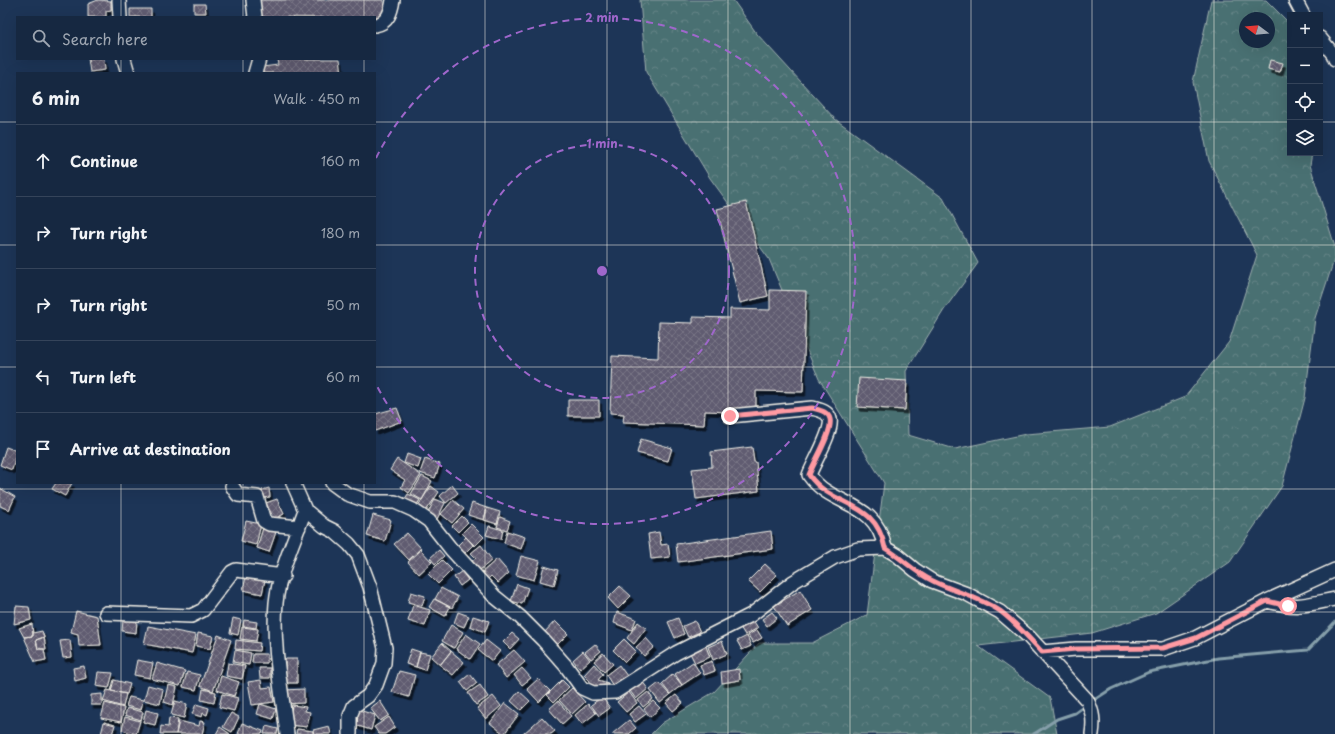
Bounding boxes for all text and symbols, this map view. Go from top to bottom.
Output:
text: 2 min [585,8,619,26]
north arrow [1239,12,1275,48]
map controls [1287,12,1323,156]
button: + [1287,12,1323,48]
search box [16,16,376,60]
icon: search [30,27,52,49]
text: Search here [62,27,148,50]
button: − [1287,48,1323,84]
button: locate [1287,84,1323,120]
text: 6 min [32,85,80,111]
text: Walk · 450 m [274,89,360,108]
button: layers [1287,120,1323,156]
text: 1 min [586,134,618,152]
text: Continue [70,149,138,172]
icon: ahead [32,150,54,172]
text: 160 m [321,151,360,170]
text: Turn right [70,221,147,244]
icon: right [32,222,54,244]
text: 180 m [321,223,360,242]
centre of rings [595,264,609,278]
text: Turn right [70,293,147,316]
icon: right [32,294,54,316]
text: 50 m [326,295,360,314]
text: Turn left [70,365,136,388]
icon: left [32,366,54,388]
text: 60 m [326,367,360,386]
route end [721,407,739,425]
text: Arrive at destination [70,437,231,460]
icon: arrive [32,438,54,460]
route start [1279,597,1297,615]

